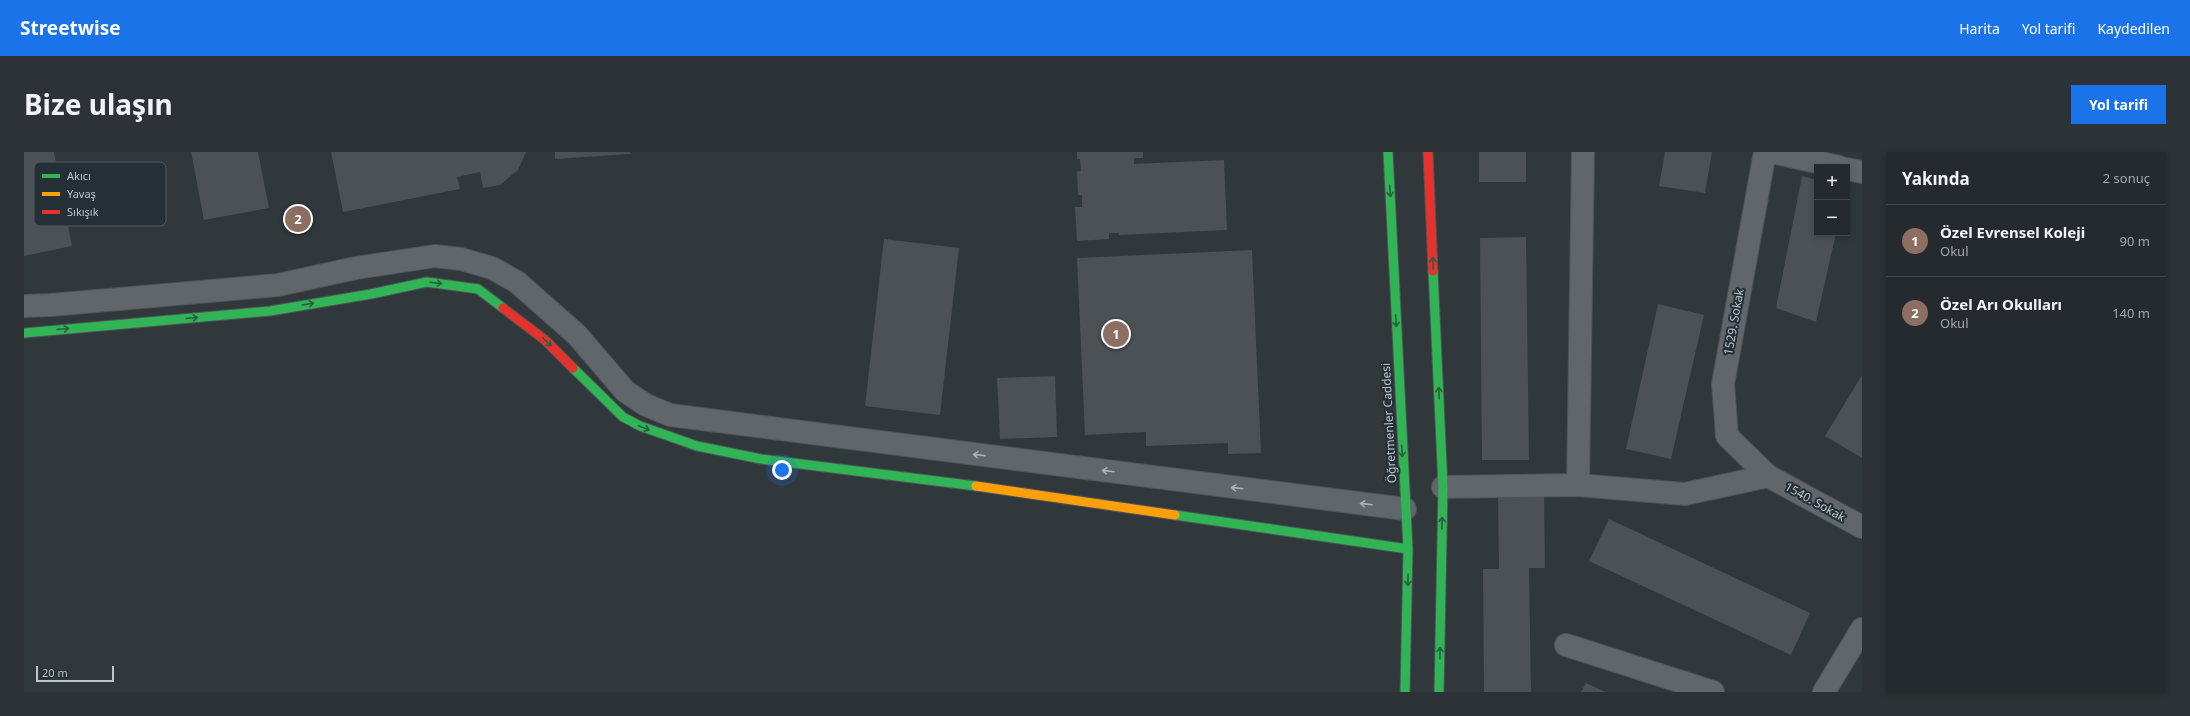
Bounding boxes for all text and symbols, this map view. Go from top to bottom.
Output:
text: Streetwise [20,15,121,41]
text: Harita [1959,19,2000,38]
text: Yol tarifi [2022,19,2075,38]
text: Kaydedilen [2097,19,2170,38]
text: Bize ulaşın [24,85,173,123]
button: Yol tarifi [2071,85,2166,124]
legend [34,162,166,226]
map controls [1814,164,1850,236]
button: + [1814,164,1850,200]
text: Yakında [1902,167,1970,190]
text: Akıcı [67,168,91,183]
text: 2 sonuç [2103,169,2150,187]
one-way arrow [1386,184,1393,197]
text: Yavaş [67,186,96,201]
button: − [1814,200,1850,236]
text: Sıkışık [67,204,99,219]
pin: 2 [285,204,311,234]
text: Özel Evrensel Koleji [1940,222,2085,242]
text: 1 [1911,232,1919,250]
text: 90 m [2120,232,2150,250]
text: Okul [1940,242,1968,260]
one-way arrow [1429,257,1437,270]
one-way arrow [429,279,442,287]
street label: 1529. Sokak [1719,287,1748,356]
text: Özel Arı Okulları [1940,294,2062,314]
one-way arrow [301,300,314,308]
text: 2 [1911,304,1919,322]
text: 140 m [2112,304,2150,322]
one-way arrow [185,314,198,321]
one-way arrow [1392,314,1400,327]
text: Okul [1940,314,1968,332]
pin: 1 [1103,319,1129,349]
one-way arrow [56,326,69,333]
one-way arrow [542,338,552,347]
street label: Öğretmenler Caddesi [1377,362,1400,484]
one-way arrow [1435,387,1442,400]
one-way arrow [638,424,650,432]
one-way arrow [1398,444,1406,457]
one-way arrow [973,451,986,459]
your location [772,460,792,480]
one-way arrow [1102,467,1115,475]
street label: 1540. Sokak [1782,478,1849,526]
one-way arrow [1231,484,1244,491]
one-way arrow [1360,500,1373,508]
one-way arrow [1438,517,1446,530]
one-way arrow [1404,573,1412,586]
one-way arrow [1436,647,1443,660]
scale bar [36,664,114,683]
text: 20 m [42,665,68,680]

